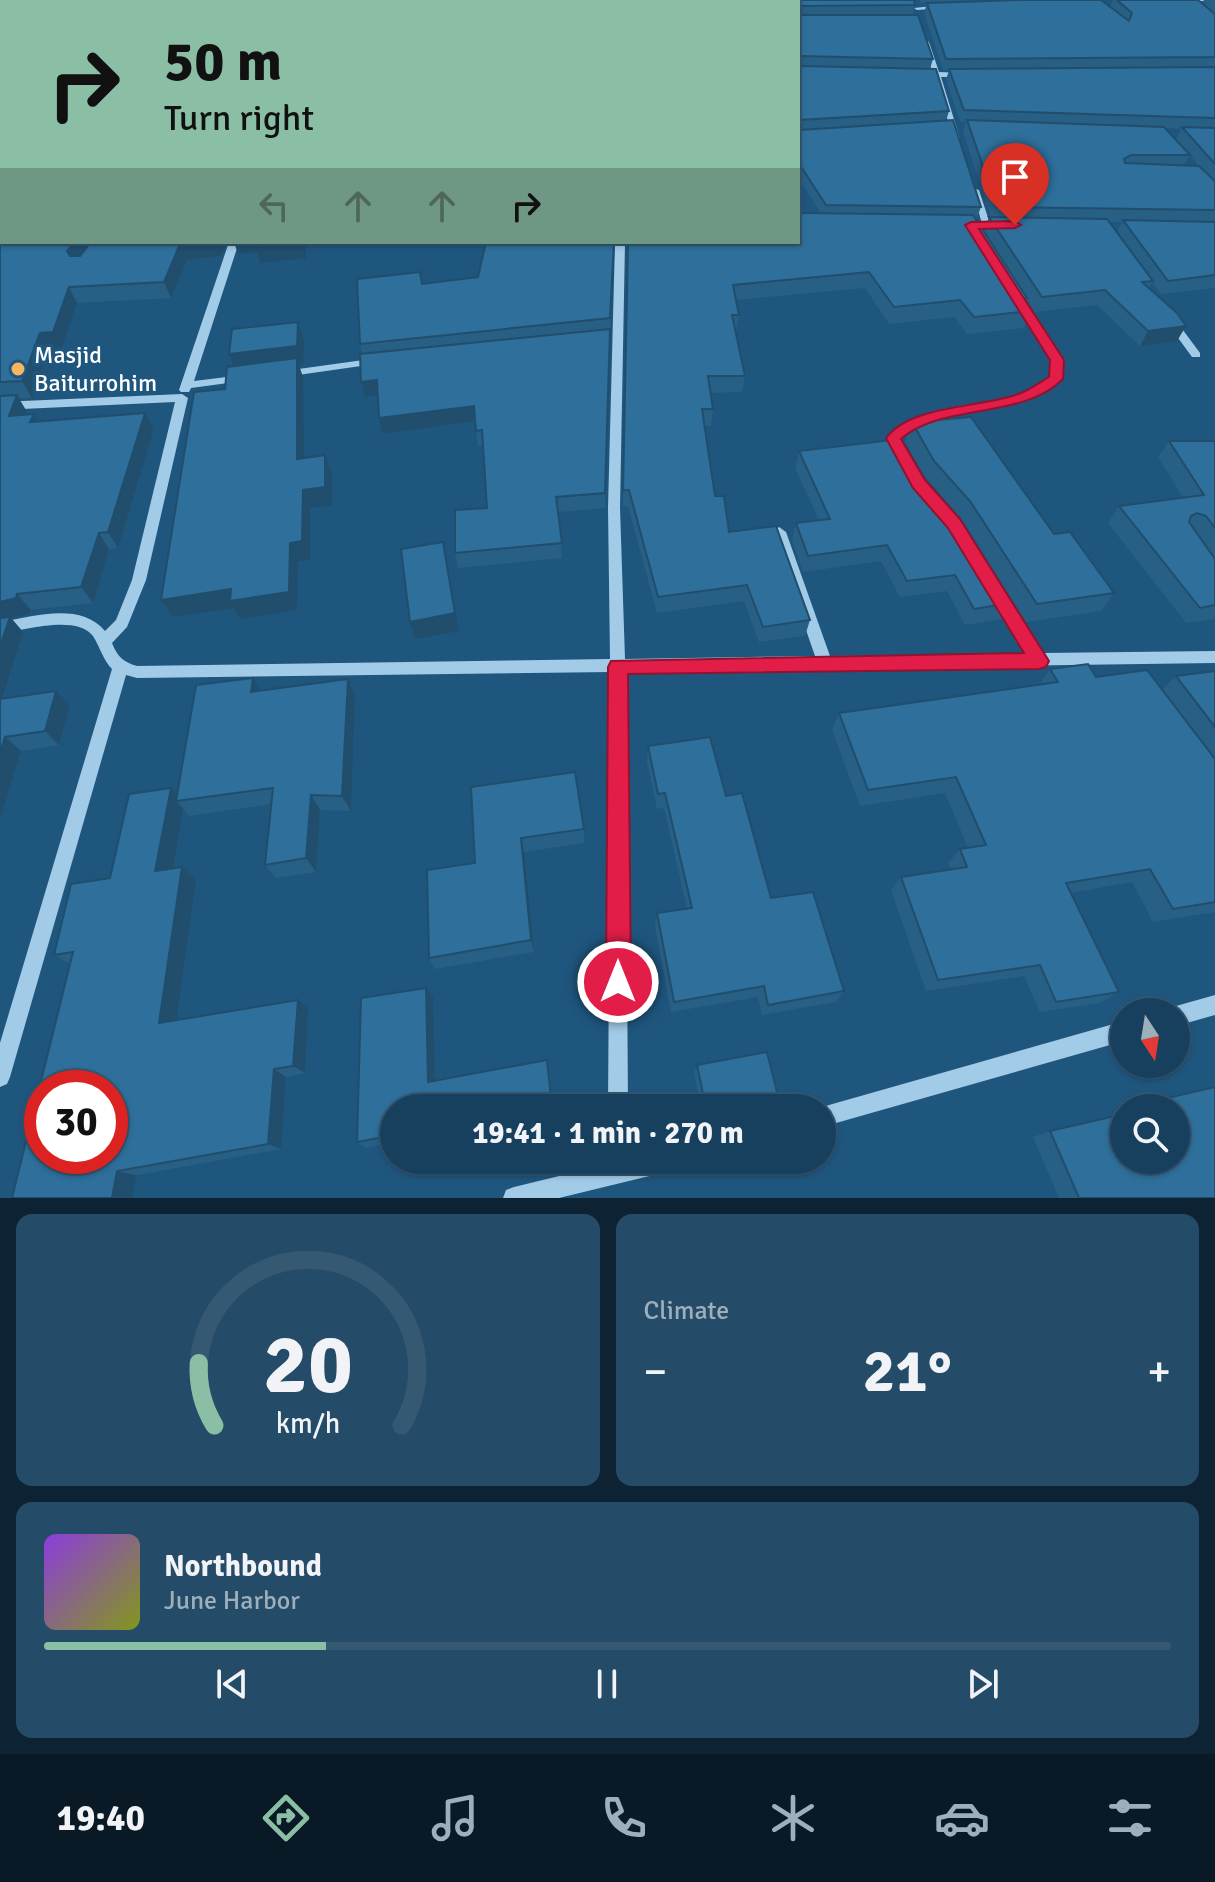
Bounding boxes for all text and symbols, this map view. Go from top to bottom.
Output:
text: 50 m [164,27,282,96]
icon: right [32,32,136,136]
text: Turn right [164,96,314,141]
pin [981,143,1049,225]
icon: arrive [993,155,1037,199]
icon: left [252,184,296,228]
icon: ahead [336,184,380,228]
icon: ahead [420,184,464,228]
icon: right [504,184,548,228]
place label: Masjid Baiturrohim [34,340,157,398]
marker: Masjid Baiturrohim [9,360,27,378]
position arrow [576,940,660,1024]
north arrow [1110,998,1190,1078]
map controls [1110,998,1190,1174]
speed limit sign: 30 [24,1070,128,1174]
button: search [1110,1094,1190,1174]
text: 19:41 · 1 min · 270 m [472,1115,744,1152]
text: Climate [644,1295,729,1327]
text: 20 [263,1314,353,1416]
text: 21° [863,1335,952,1409]
text: − [644,1345,667,1399]
text: + [1147,1345,1171,1399]
text: km/h [275,1406,340,1441]
text: Northbound [164,1548,322,1585]
text: June Harbor [164,1585,300,1617]
icon: previous [210,1662,254,1706]
icon: pause [585,1662,629,1706]
icon: next [961,1662,1005,1706]
icon: directions [258,1790,314,1846]
icon: music [427,1790,483,1846]
icon: phone [596,1790,652,1846]
icon: climate [765,1790,821,1846]
icon: car [934,1790,990,1846]
icon: filters [1102,1790,1158,1846]
text: 19:40 [56,1796,145,1841]

